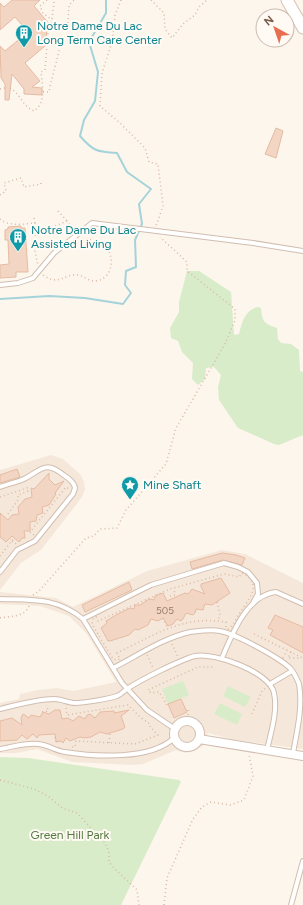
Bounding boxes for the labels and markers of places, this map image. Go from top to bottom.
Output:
place label: Notre Dame Du Lac Long Term Care Center [37,19,162,47]
building icon: Notre Dame Du Lac Long Term Care Center [14,23,34,48]
place label: Notre Dame Du Lac Assisted Living [31,223,137,251]
building icon: Notre Dame Du Lac Assisted Living [8,227,28,252]
place icon: Mine Shaft [120,475,140,500]
place label: Mine Shaft [143,478,202,492]

